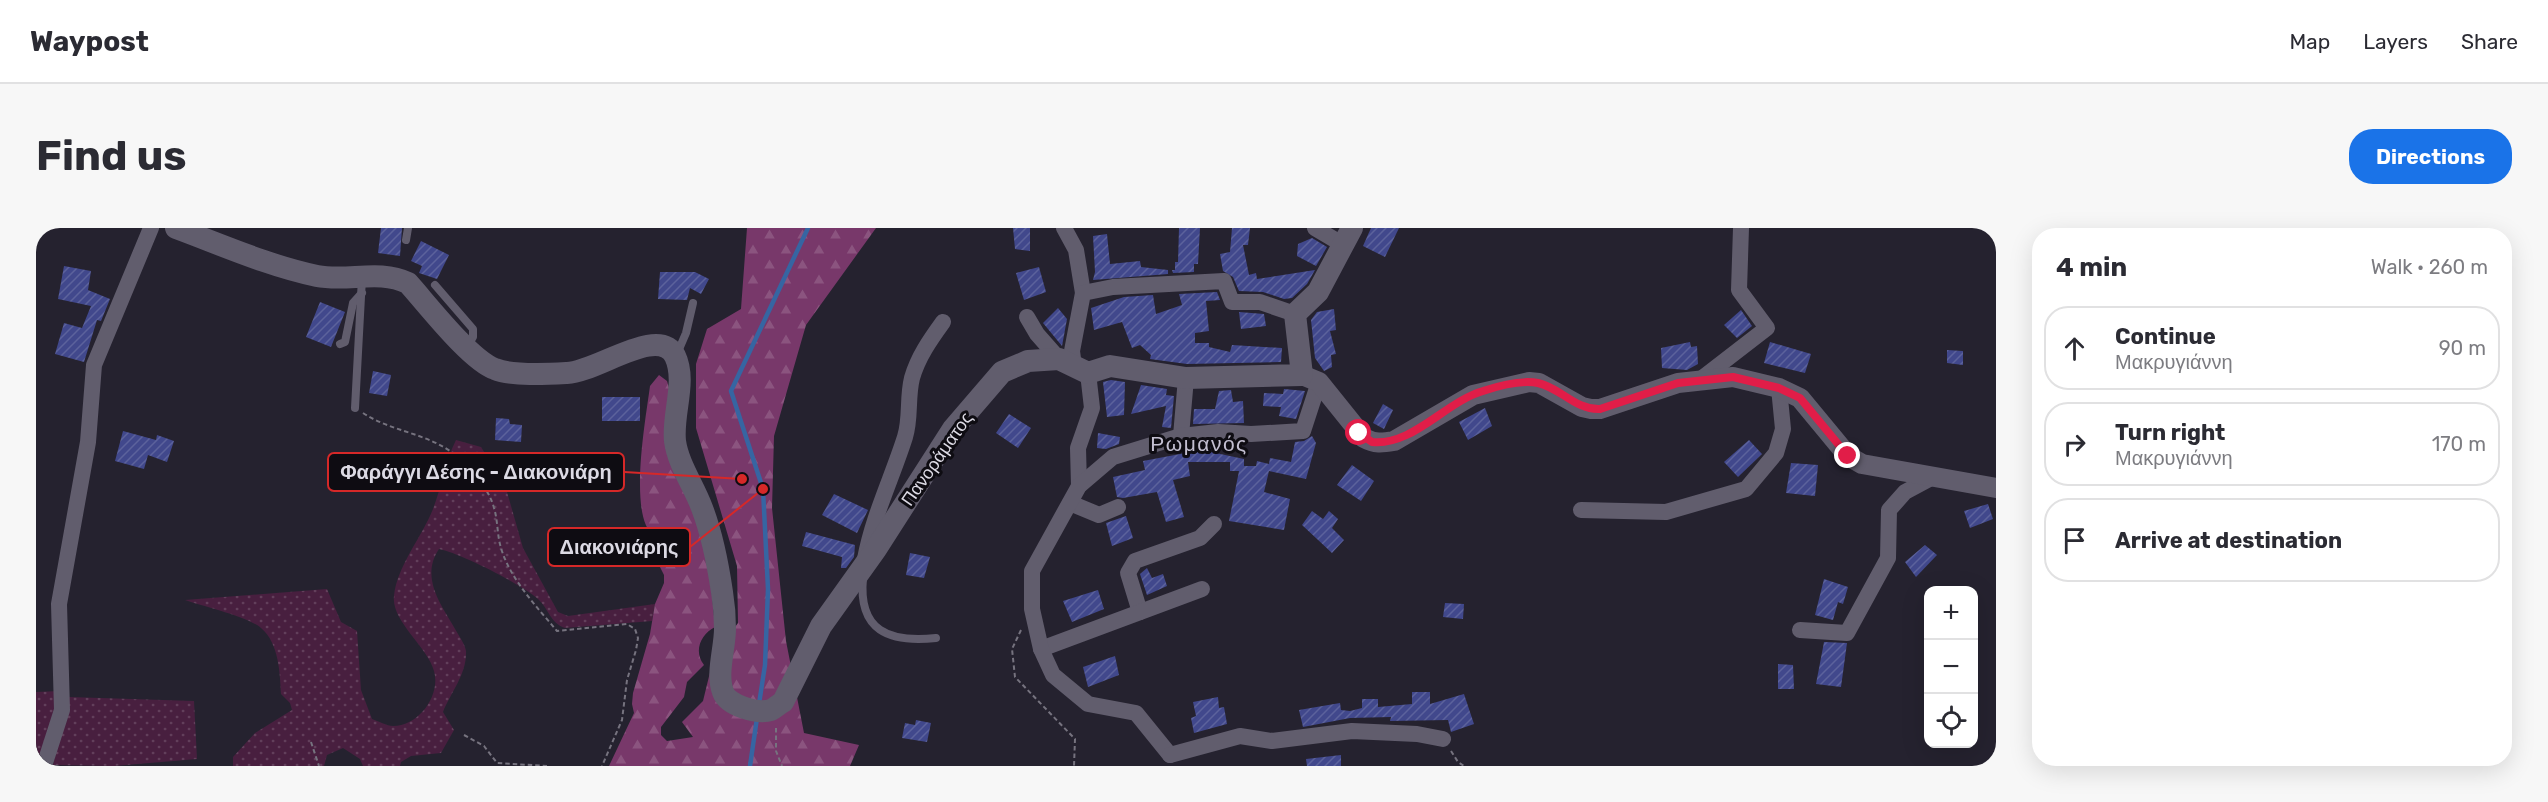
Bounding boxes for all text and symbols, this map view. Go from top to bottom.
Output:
text: Waypost [30,25,149,58]
text: Map [2289,29,2330,54]
text: Layers [2363,29,2428,54]
text: Share [2461,29,2518,54]
button: Directions [2349,129,2512,184]
text: Find us [36,131,187,181]
text: 4 min [2056,252,2127,283]
text: Walk · 260 m [2371,255,2488,279]
text: Continue [2115,323,2216,350]
icon: ahead [2058,332,2091,365]
text: 90 m [2439,336,2486,360]
text: Μακρυγιάννη [2115,350,2233,374]
street label: Πανοράματος [897,408,978,510]
route start [1345,419,1371,445]
text: Turn right [2115,419,2225,446]
icon: right [2058,428,2091,461]
district label: Ρωμανός [1150,431,1248,456]
text: 170 m [2432,432,2486,456]
route end [1834,442,1860,468]
text: Μακρυγιάννη [2115,446,2233,470]
callout: Φαράγγι Δέσης - Διακονιάρη [328,453,624,491]
text: Φαράγγι Δέσης - Διακονιάρη [340,460,612,484]
icon: arrive [2058,524,2091,557]
text: Arrive at destination [2115,527,2342,554]
callout: Διακονιάρης [548,528,690,566]
text: Διακονιάρης [560,535,678,559]
map controls [1924,586,1978,748]
button: + [1924,586,1978,640]
button: − [1924,640,1978,694]
button: locate [1924,694,1978,748]

